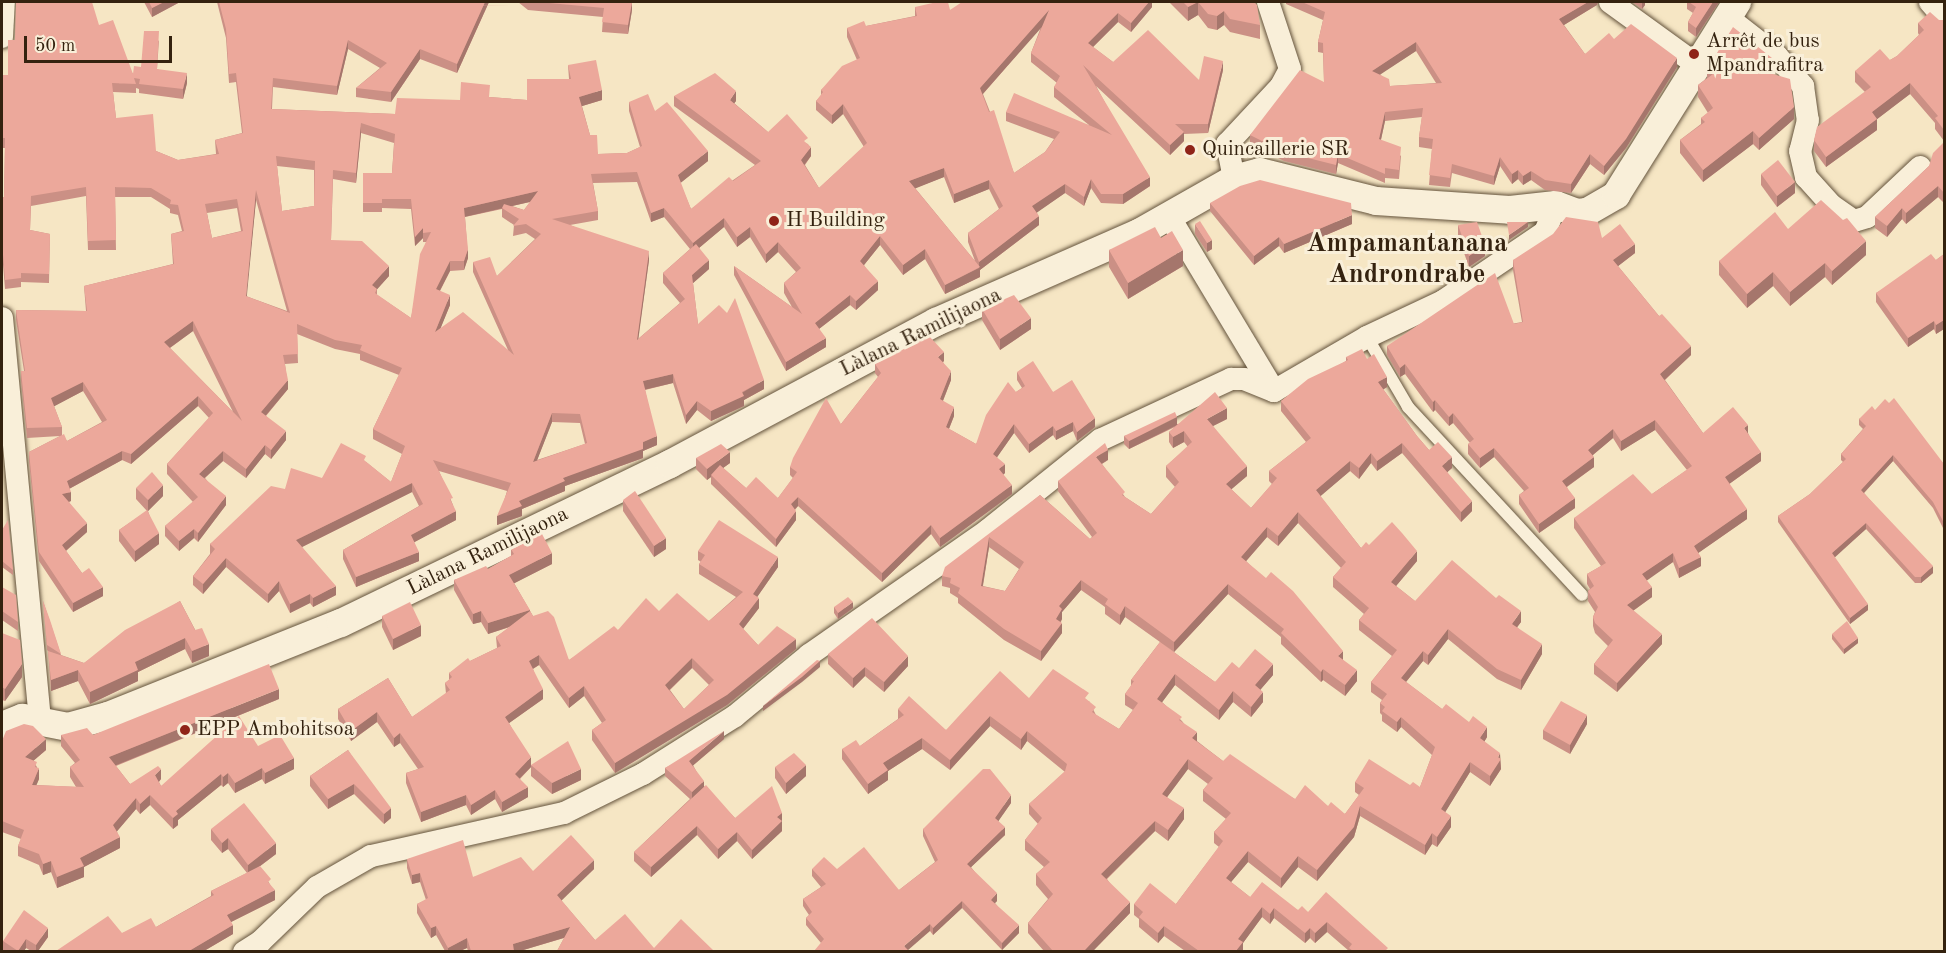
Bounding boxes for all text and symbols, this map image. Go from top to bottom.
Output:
scale bar [27,24,176,62]
place label: Arrêt de bus Mpandrafitra [1706,29,1824,79]
text: 50 m [35,37,75,55]
marker: Arrêt de bus Mpandrafitra [1687,47,1701,61]
place label: Quincaillerie SR [1202,137,1349,163]
marker: Quincaillerie SR [1183,143,1197,157]
place label: H Building [786,208,885,234]
marker: H Building [767,214,781,228]
district label: Ampamantanana Androndrabe [1306,227,1508,290]
street label: Làlana Ramilijaona [836,283,1006,383]
street label: Làlana Ramilijaona [403,502,573,602]
place label: EPP Ambohitsoa [197,717,354,743]
marker: EPP Ambohitsoa [178,723,192,737]

